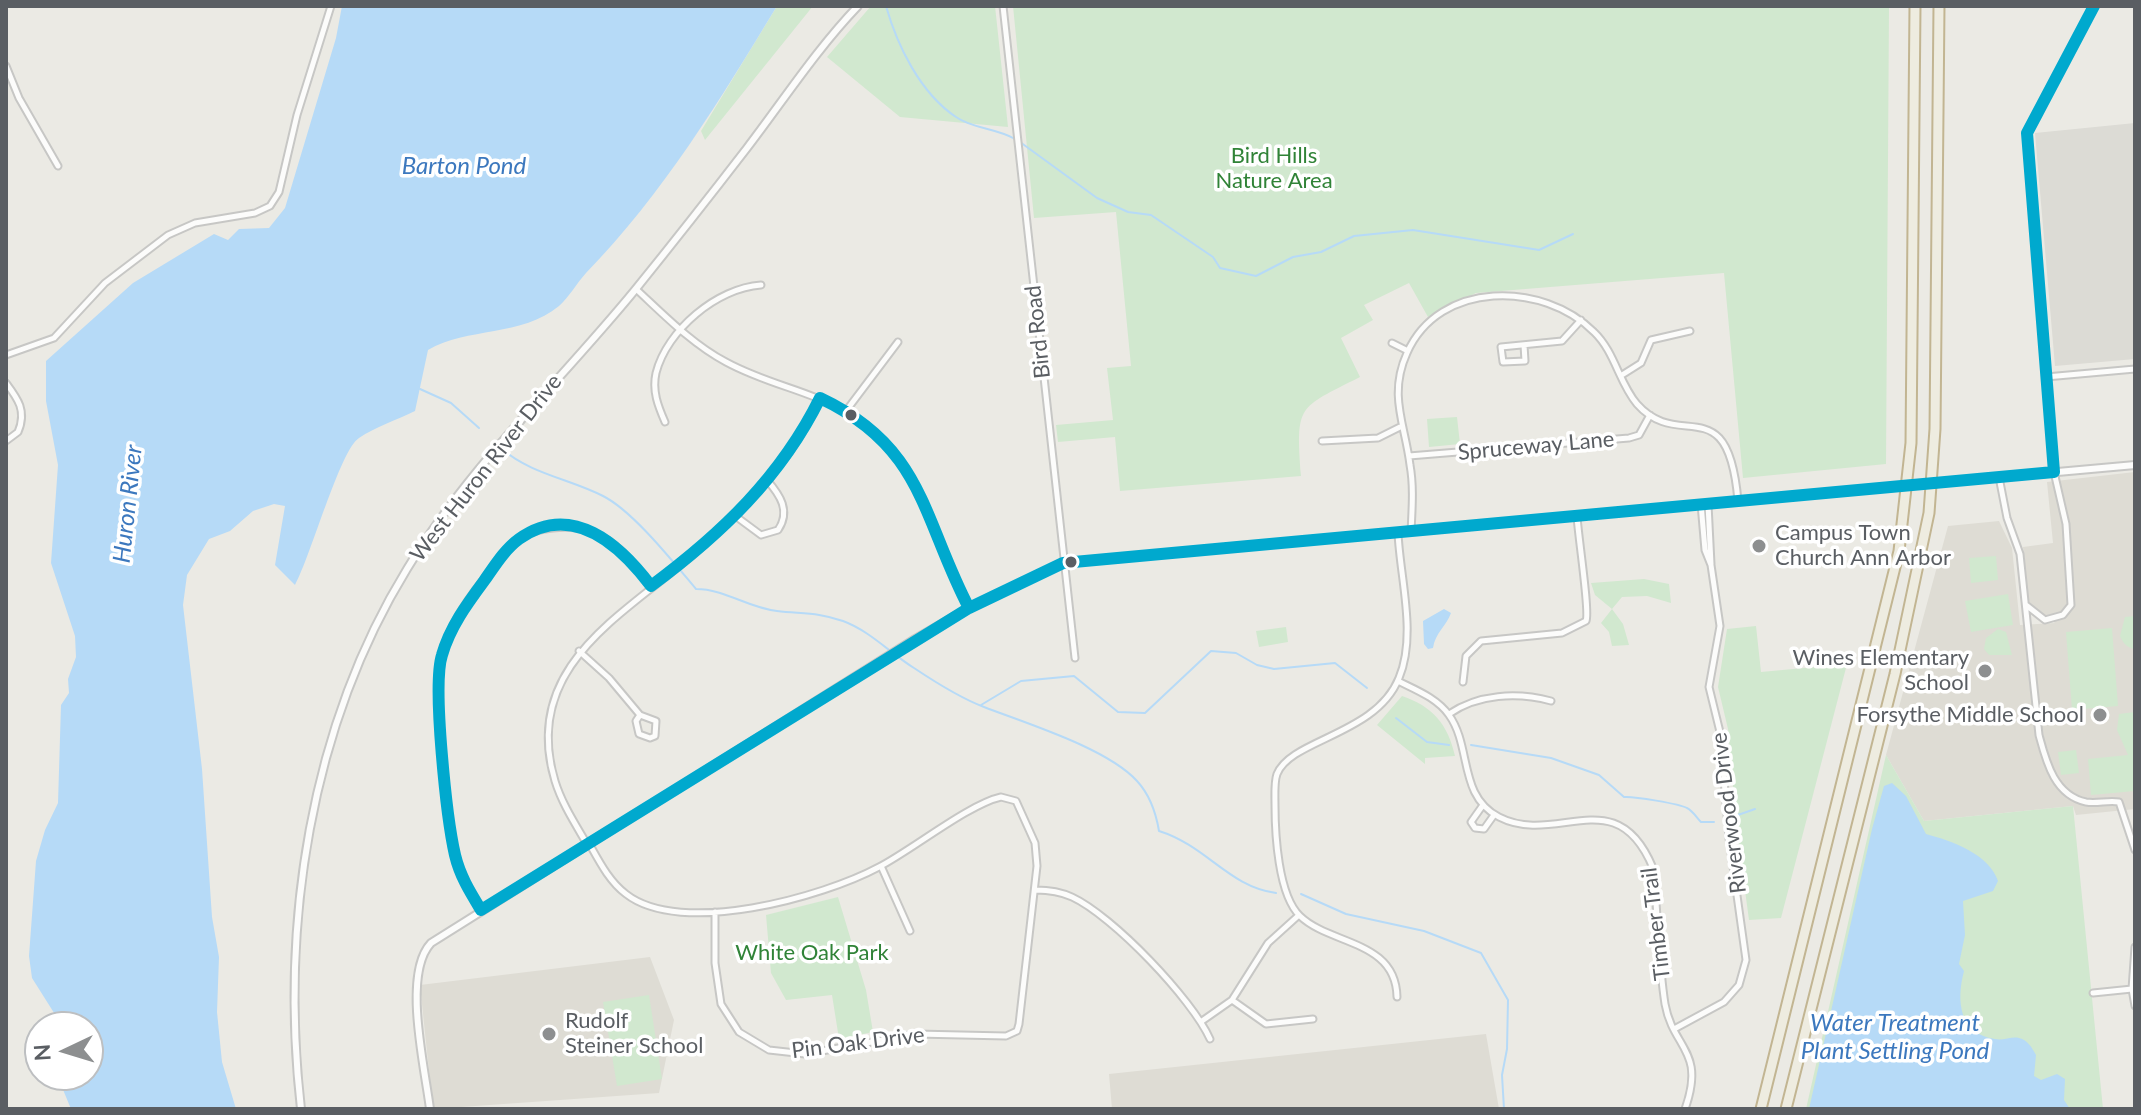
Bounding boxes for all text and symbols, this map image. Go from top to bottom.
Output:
park label: Bird Hills Nature Area [1215,143,1333,194]
water label: Barton Pond [402,152,526,180]
street label: Bird Road [1020,284,1056,380]
street label: West Huron River Drive [405,369,567,567]
unlabelled marker [843,407,859,423]
street label: Spruceway Lane [1457,426,1615,466]
water label: Huron River [107,444,149,564]
place label: Campus Town Church Ann Arbor [1775,520,1951,572]
marker: Campus Town Church Ann Arbor [1750,537,1768,555]
unlabelled marker [1063,554,1079,570]
place label: Wines Elementary School [1793,645,1969,696]
marker: Wines Elementary School [1976,662,1994,680]
place label: Forsythe Middle School [1857,702,2084,728]
marker: Forsythe Middle School [2091,706,2109,724]
street label: Riverwood Drive [1706,731,1752,895]
street label: Timber Trail [1636,866,1676,982]
park label: White Oak Park [735,940,889,966]
place label: Rudolf Steiner School [565,1008,703,1060]
water label: Water Treatment Plant Settling Pond [1801,1009,1989,1065]
north arrow [24,1011,104,1091]
street label: Pin Oak Drive [790,1022,926,1064]
marker: Rudolf Steiner School [540,1025,558,1043]
text: N [27,1043,56,1062]

